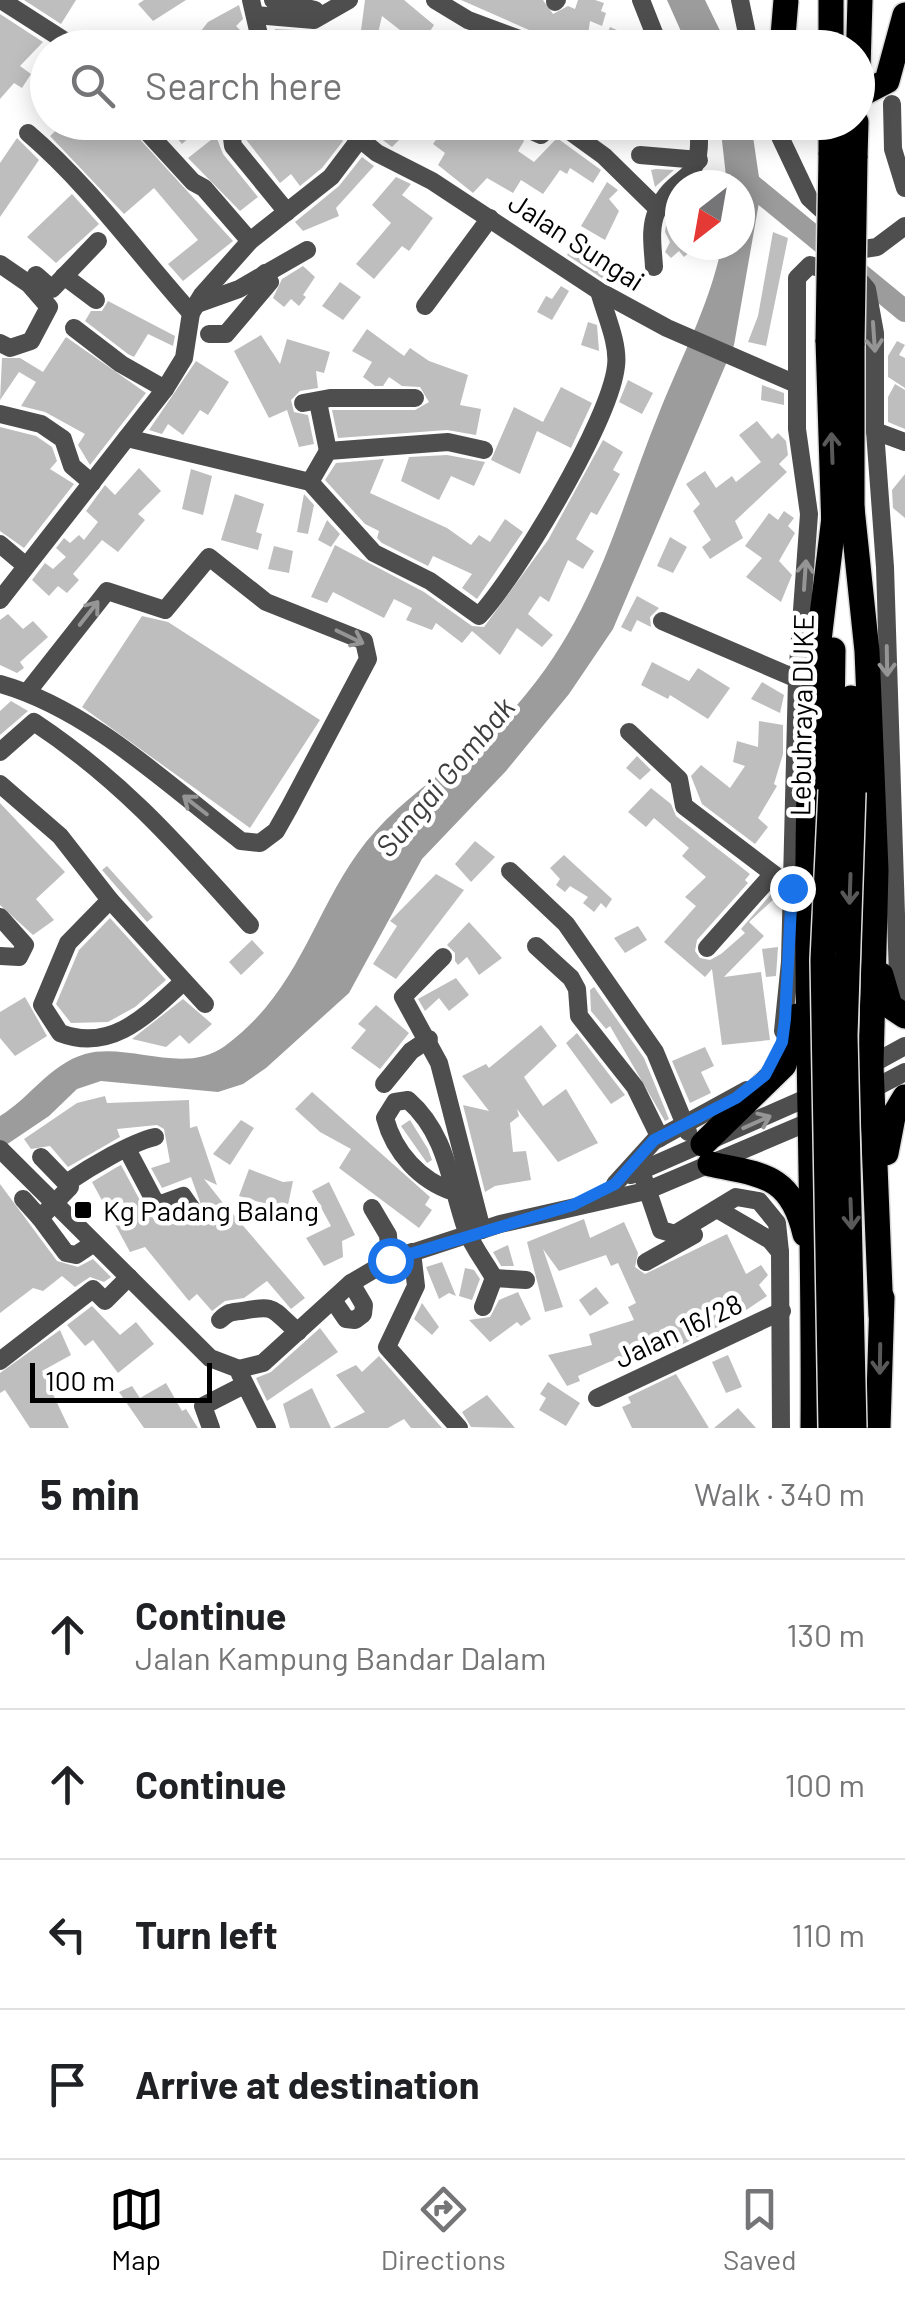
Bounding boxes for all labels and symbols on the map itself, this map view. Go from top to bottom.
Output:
north arrow [665,170,755,260]
street label: Jalan Sungai [503,185,651,297]
one-way arrow [865,320,884,353]
one-way arrow [822,432,841,464]
one-way arrow [796,559,815,591]
one-way arrow [78,600,99,627]
street label: Lebuhraya DUKE [782,613,820,817]
one-way arrow [334,628,364,647]
one-way arrow [877,645,896,677]
water label: Sungai Gombak [367,689,521,863]
one-way arrow [182,795,209,816]
route end [770,866,816,912]
one-way arrow [840,873,859,905]
one-way arrow [741,1112,772,1130]
place label: Kg Padang Balang [103,1193,319,1227]
one-way arrow [841,1198,860,1230]
marker: Kg Padang Balang [72,1199,94,1221]
route start [368,1238,414,1284]
street label: Jalan 16/28 [609,1286,747,1374]
one-way arrow [870,1343,889,1375]
scale bar [30,1358,212,1402]

